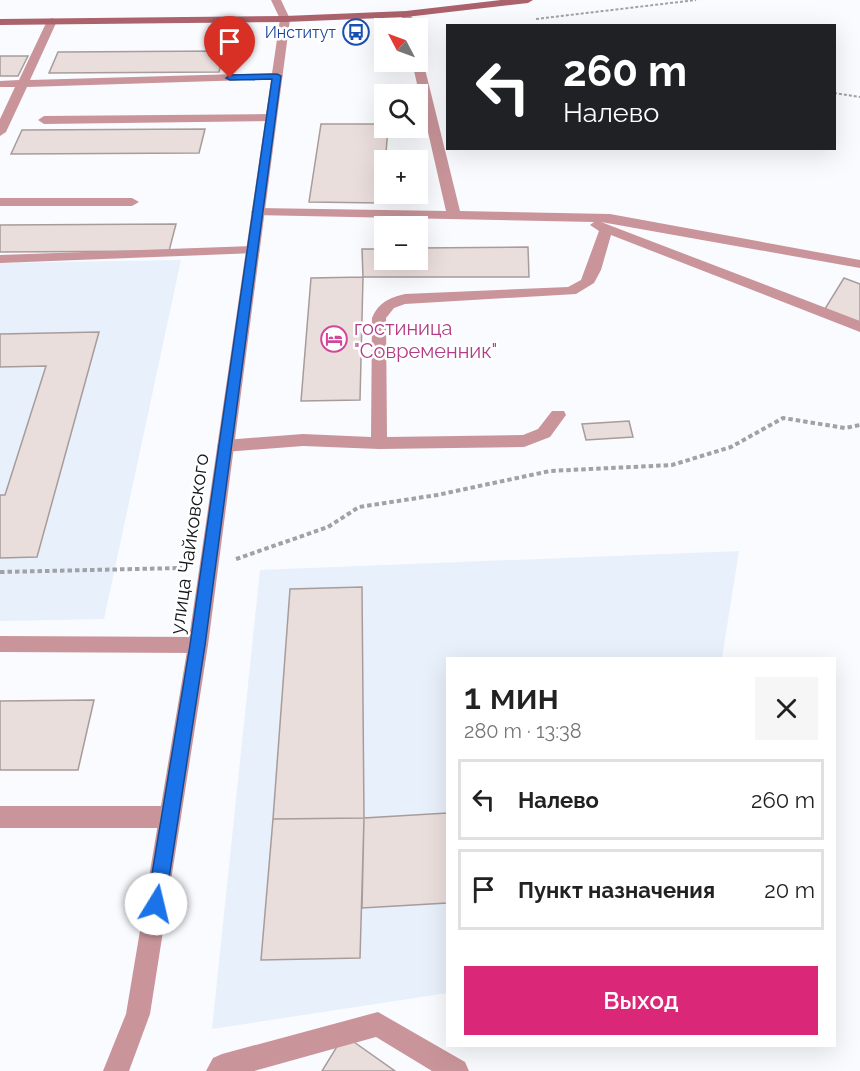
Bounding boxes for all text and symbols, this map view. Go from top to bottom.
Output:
pin [204,16,255,78]
bus stop icon: Институт [341,17,371,47]
north arrow [374,18,428,72]
map controls [374,18,428,270]
place label: Институт [265,23,336,42]
icon: arrive [213,25,246,58]
text: 260 m [563,47,687,96]
icon: left [464,48,542,126]
button: search [374,84,428,138]
text: Налево [563,97,659,128]
button: + [374,150,428,204]
button: − [374,216,428,270]
place label: гостиница "Современник" [354,316,497,363]
hotel icon: гостиница "Современник" [319,324,349,354]
street label: улица Чайковского [164,452,214,636]
text: 1 мин [464,675,559,717]
button: close [755,677,818,740]
text: 280 m · 13:38 [464,719,582,743]
icon: left [467,783,500,816]
text: Налево [518,787,599,813]
text: 260 m [751,787,815,813]
position arrow [124,872,188,936]
icon: arrive [467,873,500,906]
text: Пункт назначения [518,877,715,903]
text: 20 m [764,877,815,903]
button: Выход [464,966,818,1035]

